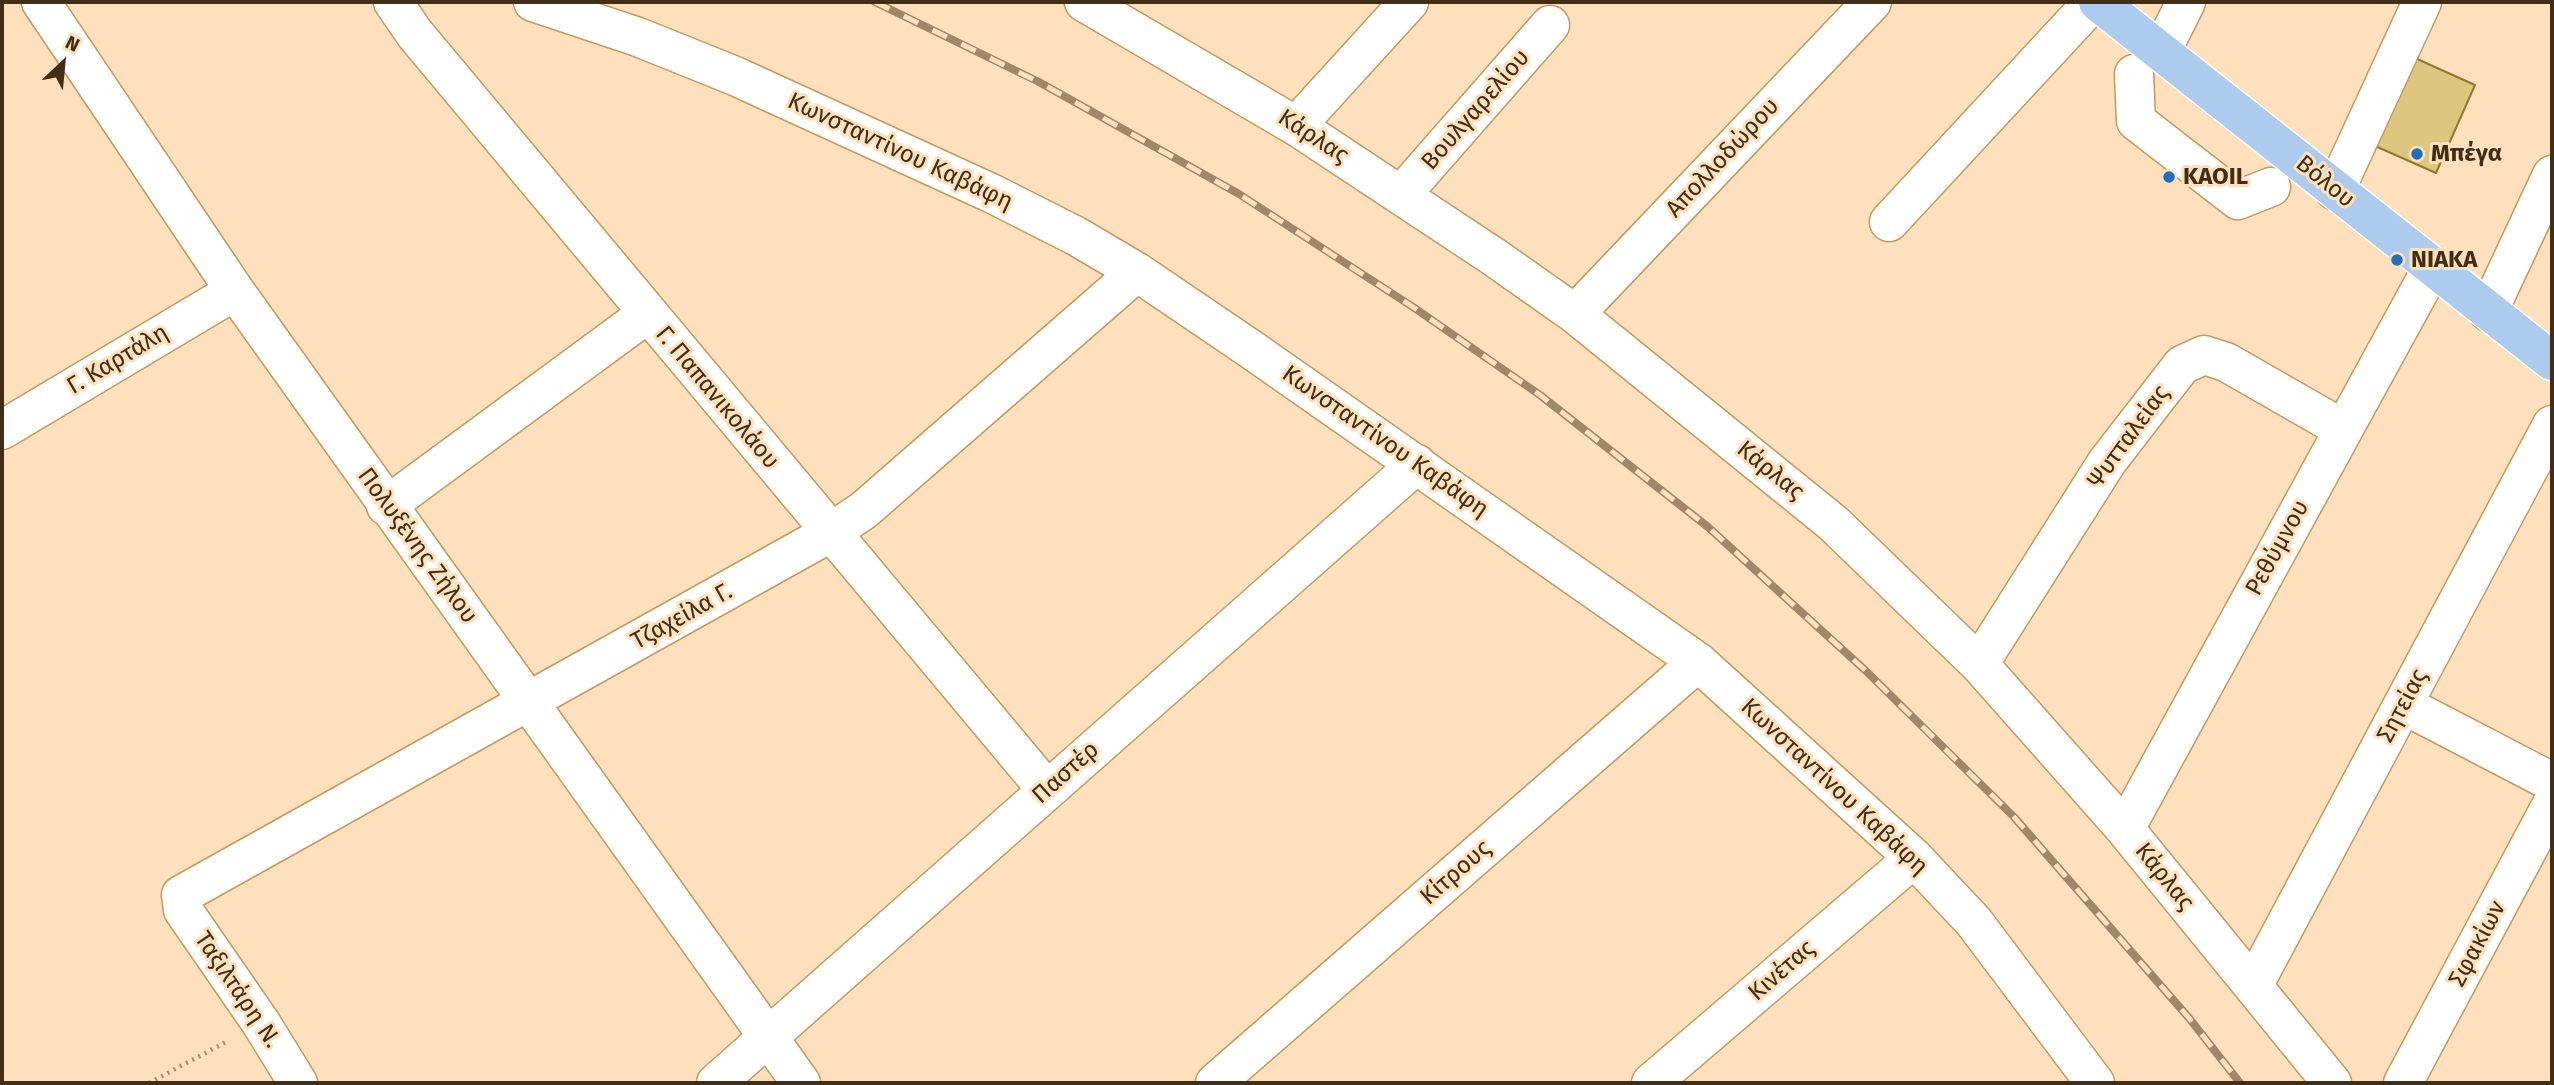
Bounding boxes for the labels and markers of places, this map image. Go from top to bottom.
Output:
place label: Μπέγα [2431,140,2502,168]
marker: Μπέγα [2409,146,2425,162]
place label: KAOIL [2183,163,2248,191]
marker: KAOIL [2161,169,2177,185]
place label: ΝΙΑΚΑ [2411,246,2477,274]
marker: ΝΙΑΚΑ [2389,252,2405,268]

